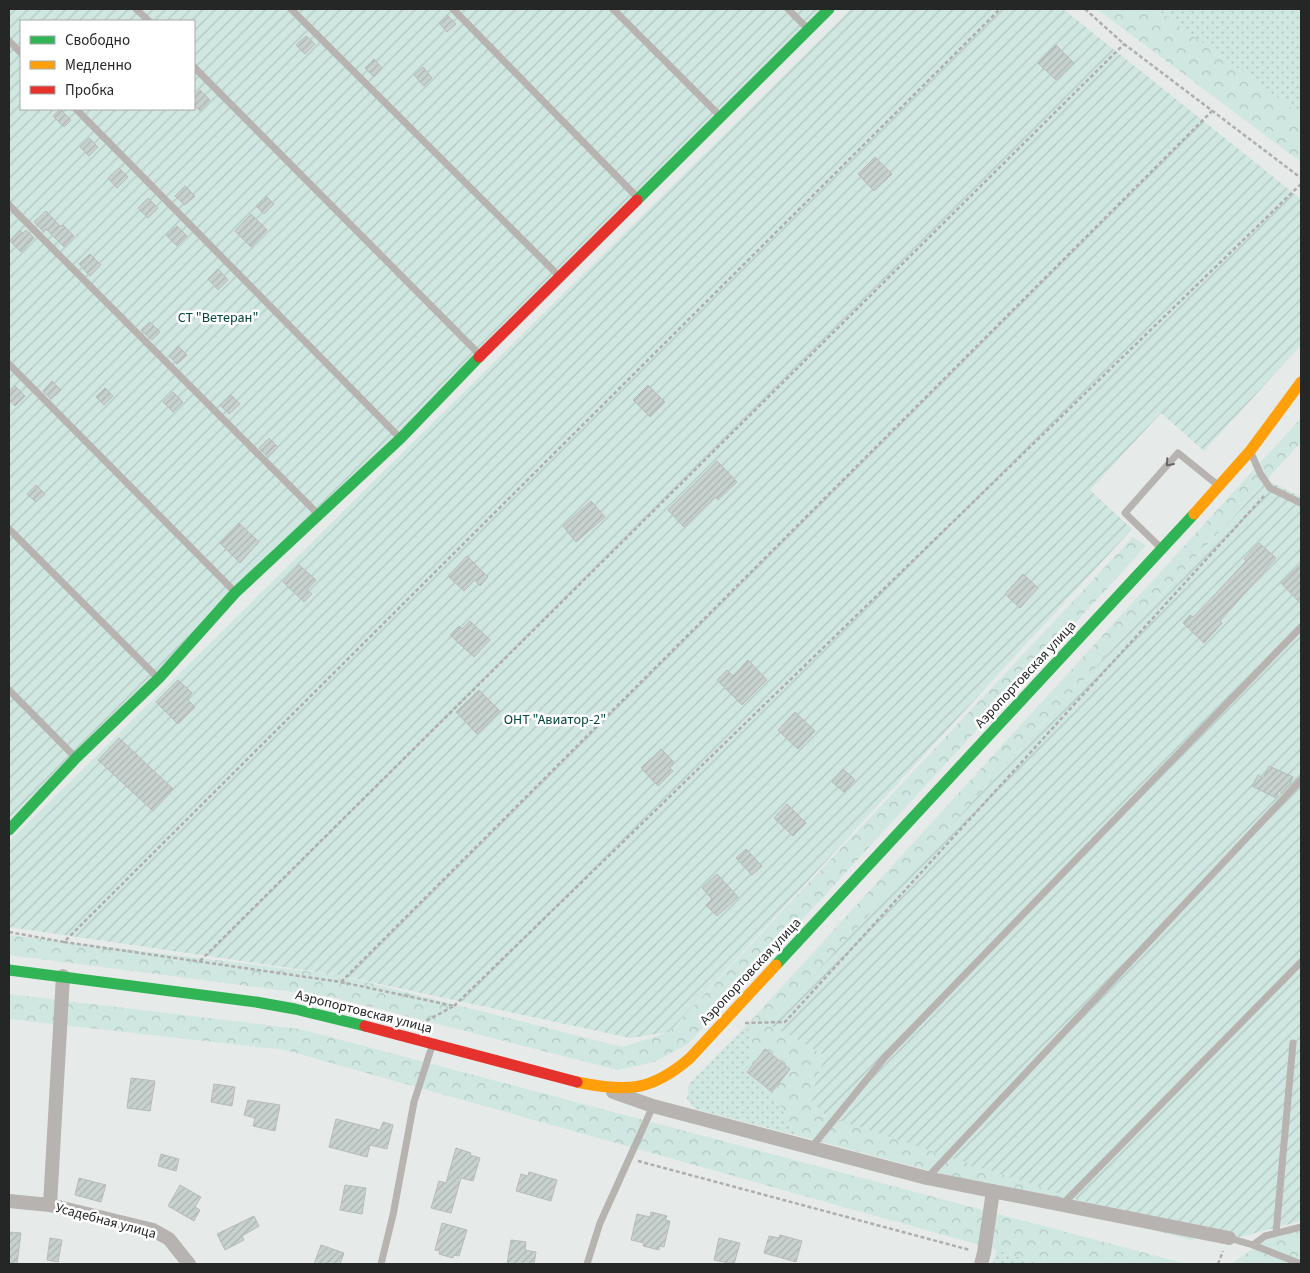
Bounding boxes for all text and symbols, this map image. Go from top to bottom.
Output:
legend [20,20,195,110]
text: Свободно [65,30,130,51]
text: Медленно [65,55,132,76]
text: Пробка [65,80,114,101]
park label: СТ "Ветеран" [178,308,258,328]
one-way arrow [1166,457,1175,466]
street label: Аэропортовская улица [971,616,1081,733]
park label: ОНТ "Авиатор-2" [504,710,606,730]
street label: Аэропортовская улица [696,913,806,1030]
street label: Аэропортовская улица [293,985,434,1039]
street label: Усадебная улица [53,1198,158,1244]

